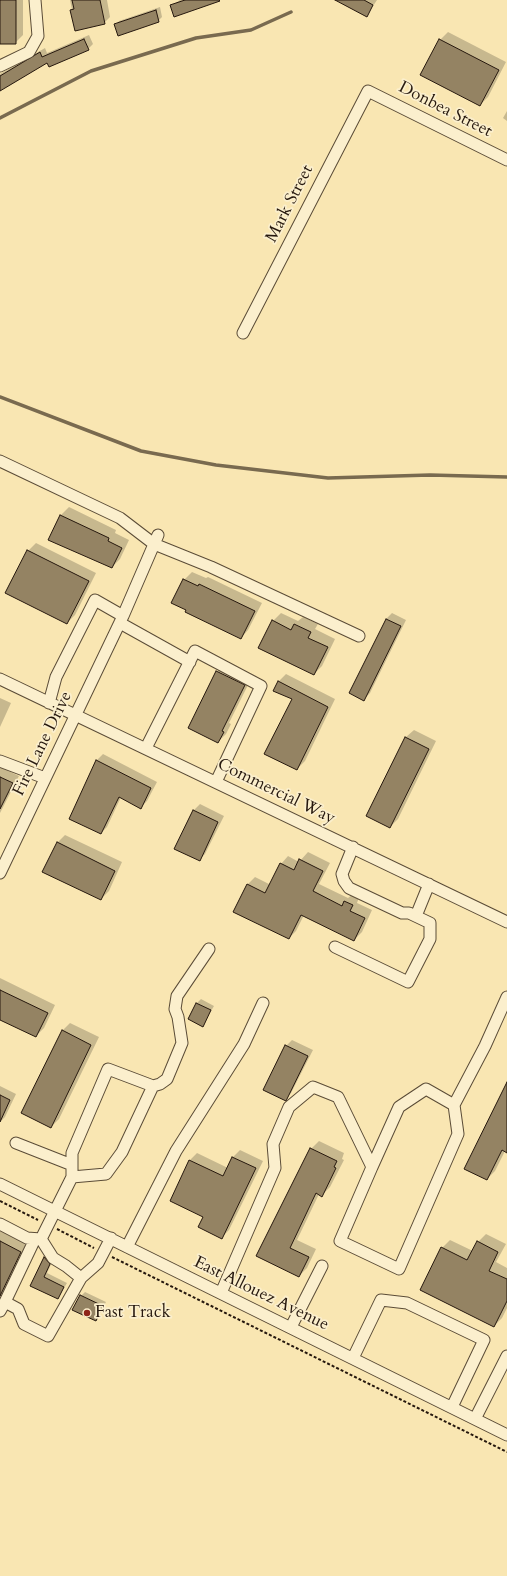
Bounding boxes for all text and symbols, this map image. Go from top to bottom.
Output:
street label: Donbea Street [395,78,495,142]
street label: Mark Street [262,162,318,246]
street label: Fire Lane Drive [9,688,77,800]
street label: Commercial Way [214,755,338,829]
street label: East Allouez Avenue [190,1252,332,1336]
place label: Fast Track [95,1303,171,1323]
marker: Fast Track [82,1308,92,1318]

